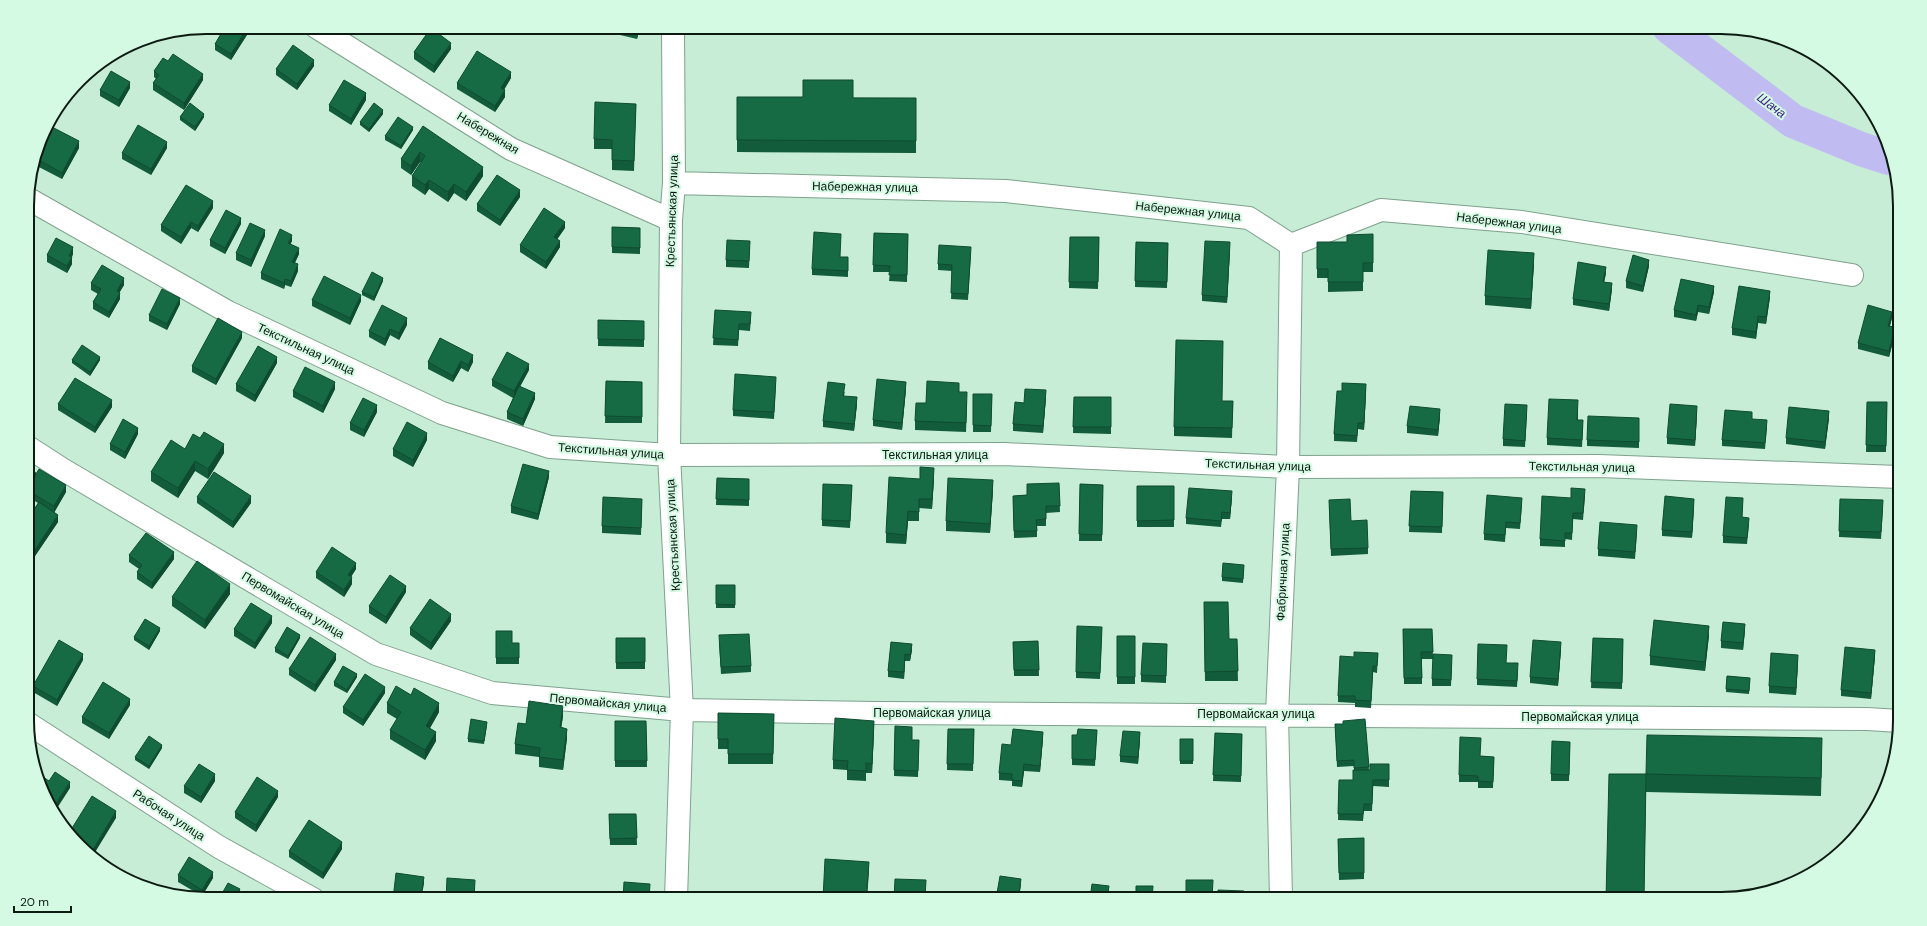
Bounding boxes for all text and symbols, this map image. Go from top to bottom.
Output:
water label: Шача [1754,89,1790,122]
street label: Набережная [454,108,522,158]
street label: Крестьянская улица [662,154,682,267]
street label: Набережная улица [812,178,918,196]
street label: Набережная улица [1134,198,1242,225]
street label: Набережная улица [1455,209,1563,237]
street label: Текстильная улица [255,319,358,379]
street label: Текстильная улица [557,439,665,463]
street label: Текстильная улица [882,447,988,463]
street label: Текстильная улица [1205,455,1312,475]
street label: Текстильная улица [1529,458,1636,476]
street label: Крестьянская улица [662,478,684,591]
street label: Фабричная улица [1272,522,1294,621]
street label: Первомайская улица [239,568,348,642]
street label: Первомайская улица [549,690,667,716]
street label: Первомайская улица [873,705,991,721]
street label: Первомайская улица [1197,706,1315,722]
street label: Первомайская улица [1521,709,1639,725]
street label: Рабочая улица [130,786,209,845]
scale bar [14,888,71,914]
text: 20 m [20,894,49,910]

